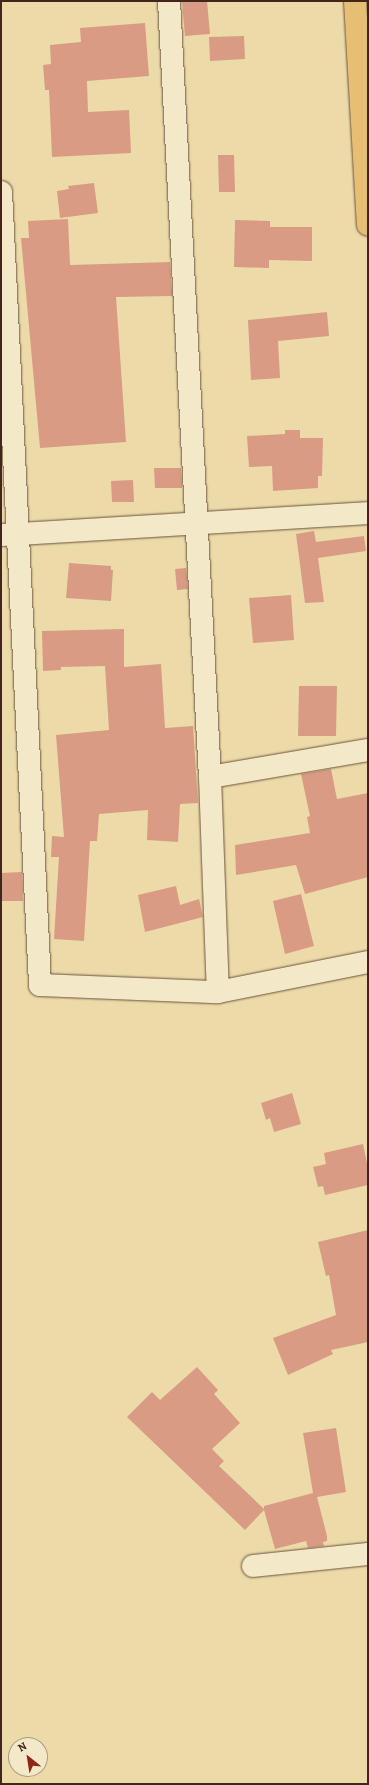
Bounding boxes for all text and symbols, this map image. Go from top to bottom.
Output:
north arrow [8,1737,48,1777]
text: N [15,1739,29,1756]

